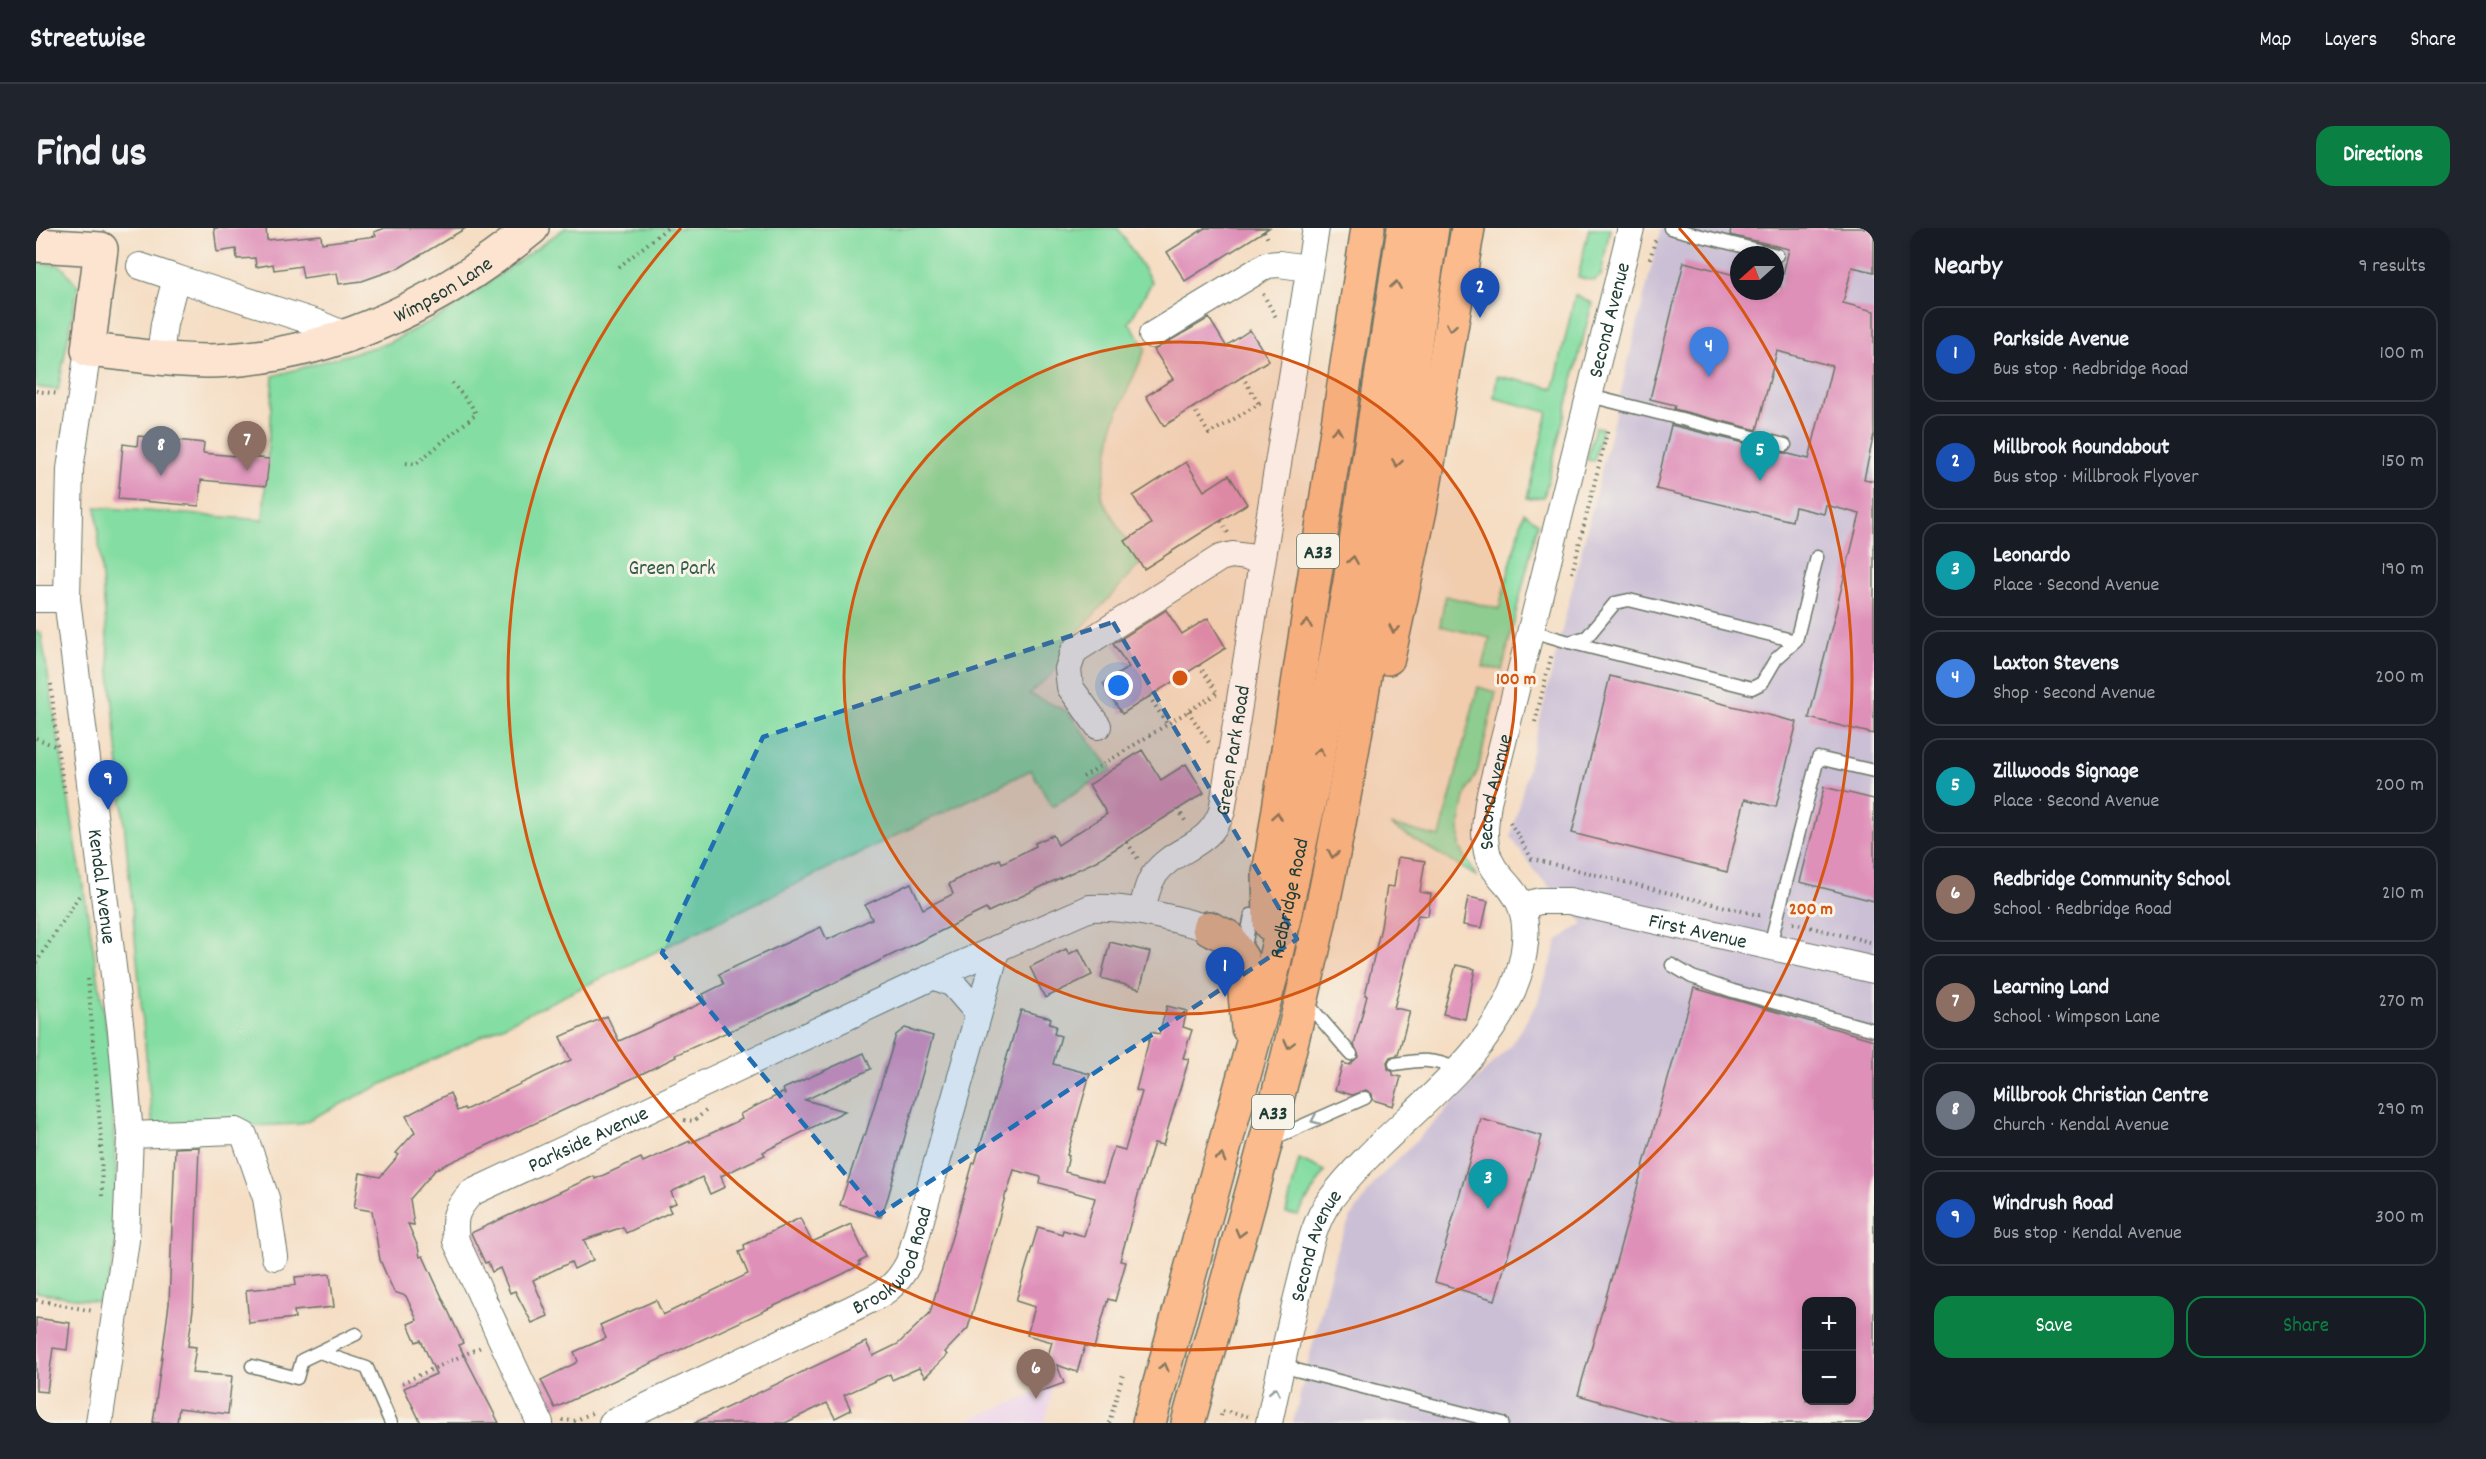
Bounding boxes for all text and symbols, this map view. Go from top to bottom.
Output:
text: Streetwise [30,21,145,61]
text: Map [2260,26,2291,56]
text: Layers [2324,26,2377,56]
text: Share [2410,26,2456,56]
text: Find us [36,126,147,186]
button: Directions [2316,126,2450,186]
north arrow [1730,246,1784,300]
text: Nearby [1934,249,2002,286]
street label: Wimpson Lane [390,251,500,332]
text: 9 results [2358,253,2426,281]
street label: Second Avenue [1582,260,1640,382]
pin: 2 [1460,268,1500,318]
one-way arrow [1389,280,1401,289]
one-way arrow [1445,322,1458,332]
text: Parkside Avenue [1993,325,2129,356]
pin: 4 [1690,328,1728,377]
text: 1 [1953,340,1958,368]
text: 100 m [2380,340,2424,368]
text: Bus stop · Redbridge Road [1993,356,2188,384]
pin: 7 [228,422,266,471]
pin: 8 [142,426,180,476]
one-way arrow [1330,426,1342,436]
pin: 5 [1740,432,1780,481]
text: Millbrook Roundabout [1993,433,2169,464]
text: 2 [1951,448,1960,476]
text: 150 m [2381,448,2424,476]
one-way arrow [1391,459,1403,468]
text: Bus stop · Millbrook Flyover [1993,464,2199,492]
road number: A33 [1297,534,1339,568]
text: Leonardo [1993,541,2070,572]
park label: Green Park [628,555,716,585]
one-way arrow [1347,555,1359,564]
text: 3 [1951,556,1960,584]
text: 190 m [2381,556,2424,584]
text: Place · Second Avenue [1993,572,2159,600]
one-way arrow [1301,619,1313,628]
one-way arrow [1389,624,1402,634]
text: Laxton Stevens [1993,649,2119,680]
text: 4 [1951,664,1960,692]
text: 200 m [2375,664,2424,692]
centre of rings [1170,668,1190,688]
text: 100 m [1496,668,1536,693]
your location [1104,671,1133,700]
text: Shop · Second Avenue [1993,680,2155,708]
street label: Green Park Road [1209,683,1260,818]
street label: Second Avenue [1473,731,1522,852]
one-way arrow [1312,747,1324,756]
text: Zillwoods Signage [1993,757,2139,788]
pin: 9 [88,760,128,810]
text: 5 [1951,772,1960,800]
text: 200 m [2375,772,2424,800]
text: Place · Second Avenue [1993,788,2159,816]
one-way arrow [1271,812,1283,821]
street label: Kendal Avenue [78,827,122,946]
street label: Redbridge Road [1263,836,1319,962]
one-way arrow [1327,849,1340,859]
text: Redbridge Community School [1993,865,2230,896]
text: 6 [1951,880,1960,908]
text: 210 m [2382,880,2424,908]
text: School · Redbridge Road [1993,896,2172,924]
text: 200 m [1789,898,1833,923]
street label: First Avenue [1645,907,1749,959]
pin: 1 [1206,948,1244,997]
text: Learning Land [1993,973,2109,1004]
text: 7 [1952,988,1959,1016]
text: 270 m [2378,988,2424,1016]
text: School · Wimpson Lane [1993,1004,2160,1032]
one-way arrow [1284,1039,1297,1049]
text: Millbrook Christian Centre [1993,1081,2208,1112]
road number: A33 [1252,1095,1294,1129]
text: 8 [1951,1096,1960,1124]
text: 290 m [2377,1096,2424,1124]
street label: Parkside Avenue [524,1100,654,1182]
text: Church · Kendal Avenue [1993,1112,2169,1140]
one-way arrow [1310,1113,1321,1125]
one-way arrow [1214,1153,1227,1163]
pin: 3 [1468,1160,1508,1209]
street label: Second Avenue [1284,1184,1351,1305]
text: Windrush Road [1993,1189,2113,1220]
street label: Brookwood Road [848,1204,942,1324]
text: 9 [1951,1204,1960,1232]
text: 300 m [2375,1204,2424,1232]
text: Bus stop · Kendal Avenue [1993,1220,2182,1248]
one-way arrow [1234,1228,1247,1238]
button: Save [1934,1296,2174,1358]
button: Share [2186,1296,2426,1358]
map controls [1802,1297,1856,1405]
button: + [1802,1297,1856,1351]
pin: 6 [1016,1350,1056,1399]
button: − [1802,1351,1856,1405]
one-way arrow [1157,1362,1169,1372]
one-way arrow [1268,1386,1281,1396]

